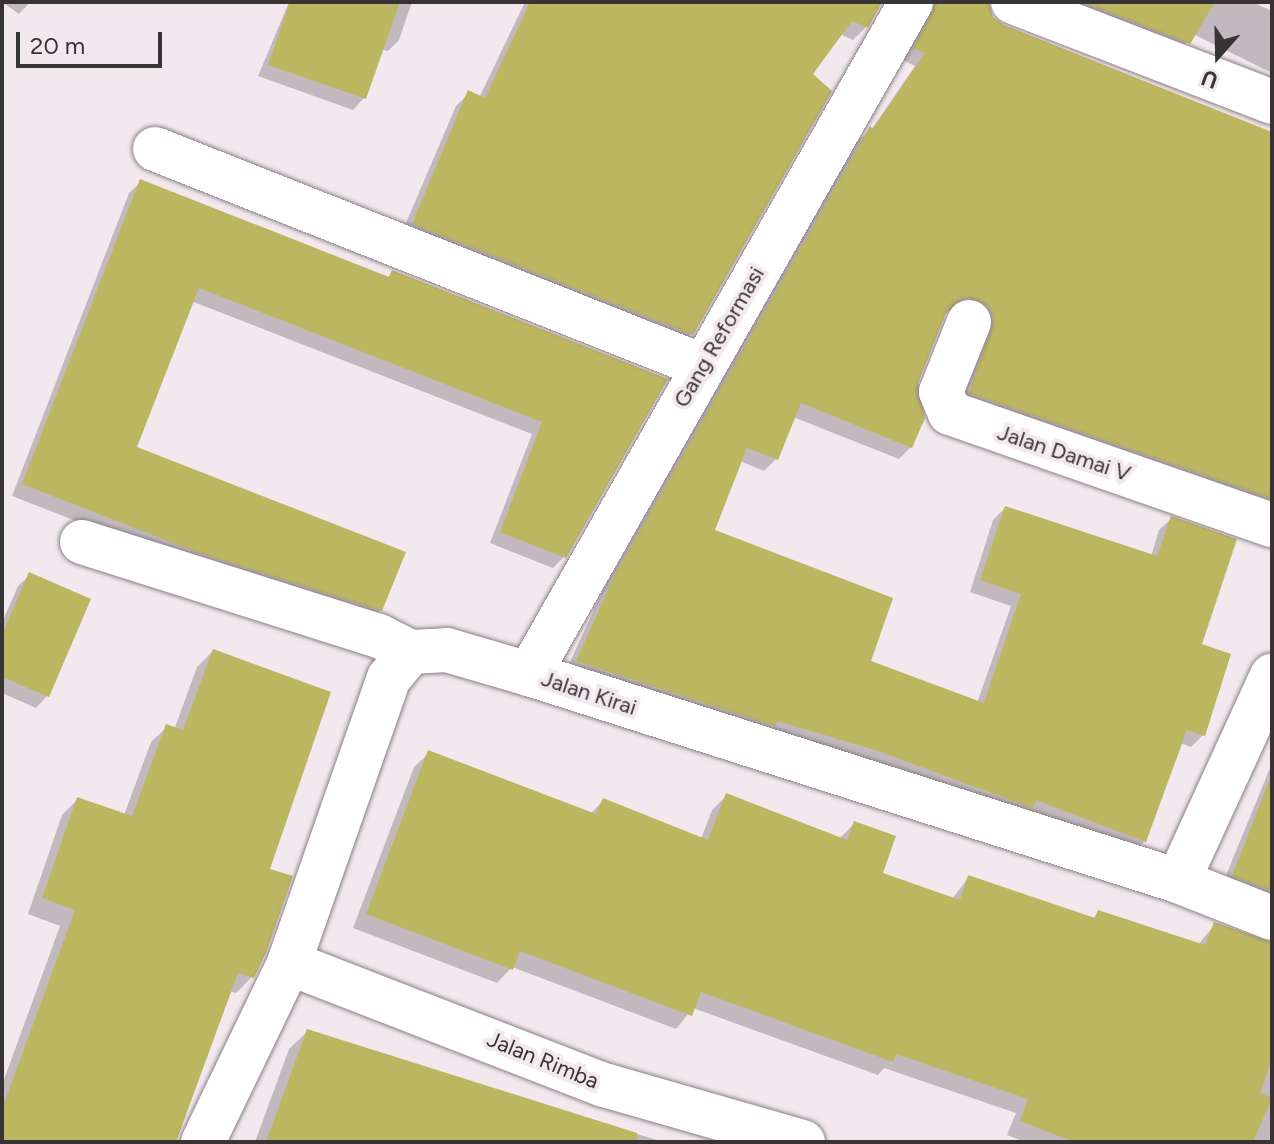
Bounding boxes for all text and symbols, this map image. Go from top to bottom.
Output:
scale bar [20,16,166,66]
north arrow [1178,16,1258,96]
text: 20 m [30,31,85,60]
text: U [1198,64,1222,94]
street label: Gang Reformasi [668,262,770,412]
street label: Jalan Damai V [994,419,1134,487]
street label: Jalan Kirai [538,665,640,721]
street label: Jalan Rimba [483,1026,603,1094]

